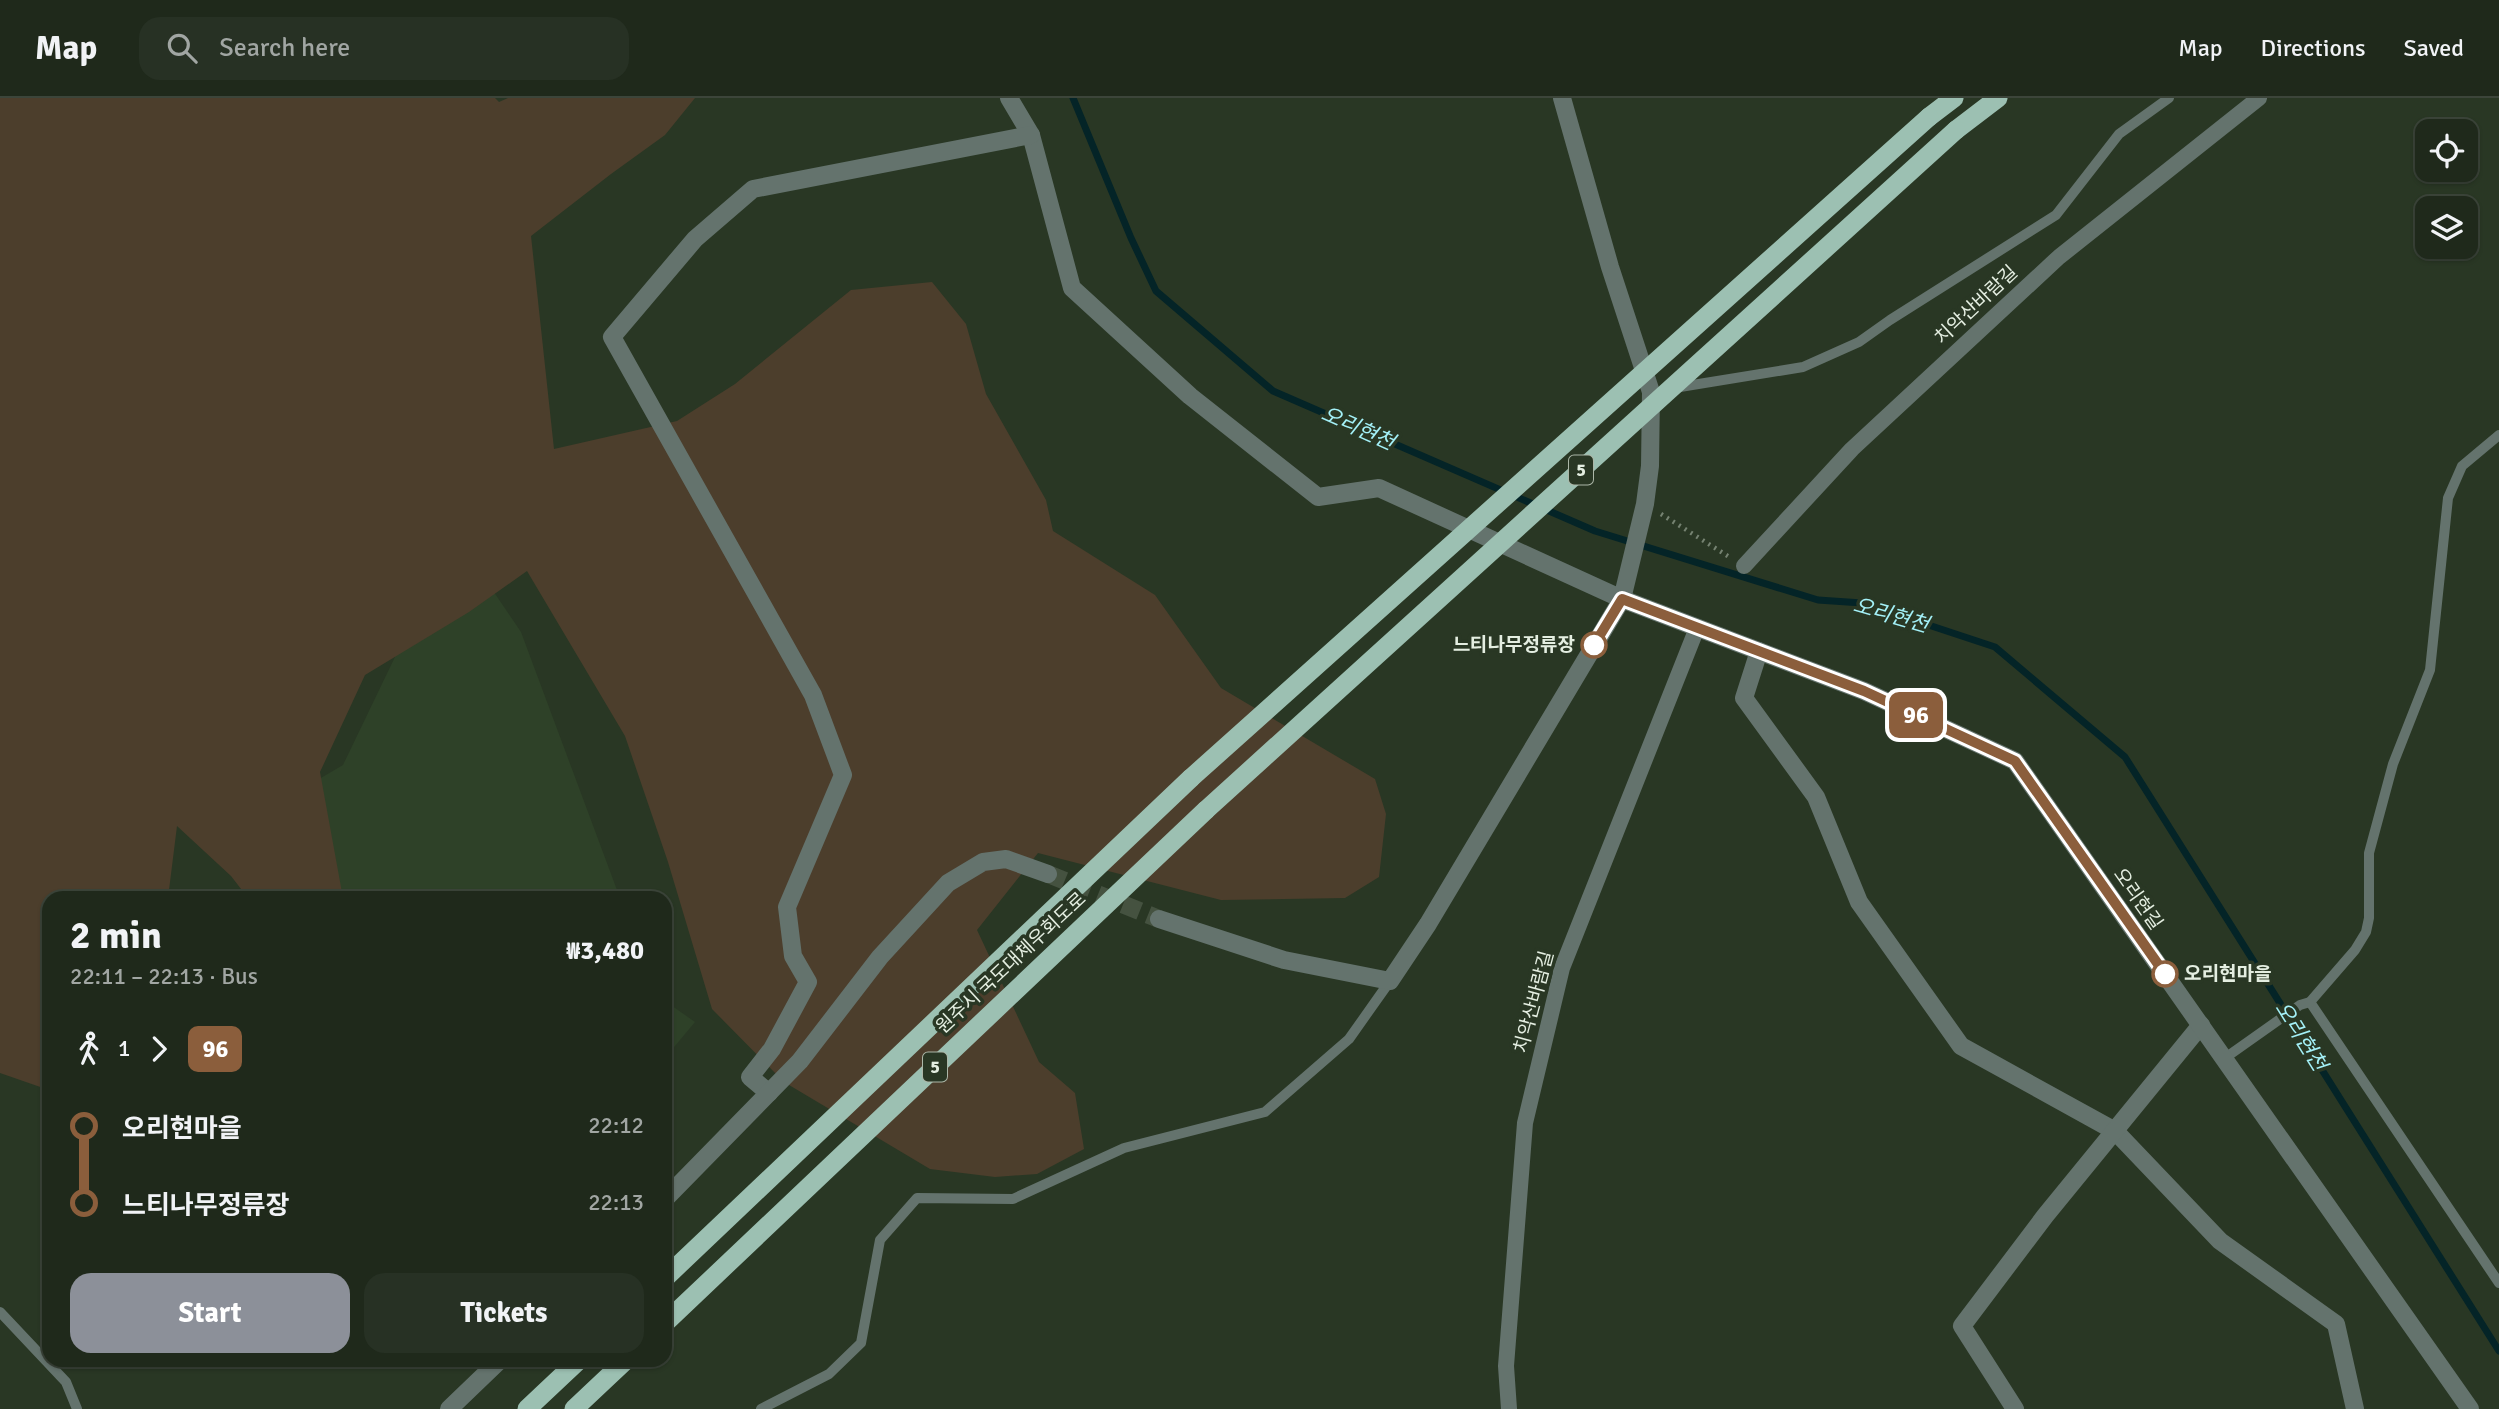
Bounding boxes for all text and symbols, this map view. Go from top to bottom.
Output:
search box [139,17,629,80]
text: Map [35,28,97,69]
icon: search [163,29,201,67]
text: Search here [219,32,350,64]
text: Map [2178,33,2223,63]
text: Directions [2261,33,2366,63]
text: Saved [2404,33,2464,63]
map controls [2415,119,2478,259]
button: locate [2415,119,2478,182]
button: layers [2415,196,2478,259]
street label: 치악산바람길 [1929,260,2023,350]
water label: 오리현천 [1317,400,1401,457]
road number: 5 [1569,456,1593,484]
water label: 오리현천 [1850,592,1934,639]
marker: 느티나무정류장 [1581,632,1607,658]
place label: 느티나무정류장 [1453,633,1575,657]
line badge: 96 [1884,692,1948,738]
text: 96 [1903,700,1929,730]
street label: 오리현길 [2108,863,2168,935]
street label: 원주시 국도대체우회도로 [931,887,1091,1039]
text: 2 min [70,912,162,959]
text: ₩3,480 [566,935,644,967]
street label: 치악산바람길 [1509,948,1559,1056]
marker: 오리현마을 [2152,961,2178,987]
text: 22:11 – 22:13 · Bus [70,962,258,991]
place label: 오리현마을 [2184,962,2271,986]
water label: 오리현천 [2269,996,2334,1078]
icon: walk [70,1030,108,1068]
icon: forward [140,1030,178,1068]
text: 1 [118,1034,130,1063]
text: 96 [202,1034,228,1064]
road number: 5 [923,1052,947,1082]
text: 22:12 [588,1111,644,1140]
text: 오리현마을 [122,1113,242,1145]
text: 22:13 [588,1188,644,1217]
text: 느티나무정류장 [122,1190,289,1222]
button: Start [70,1273,350,1353]
button: Tickets [364,1273,644,1353]

